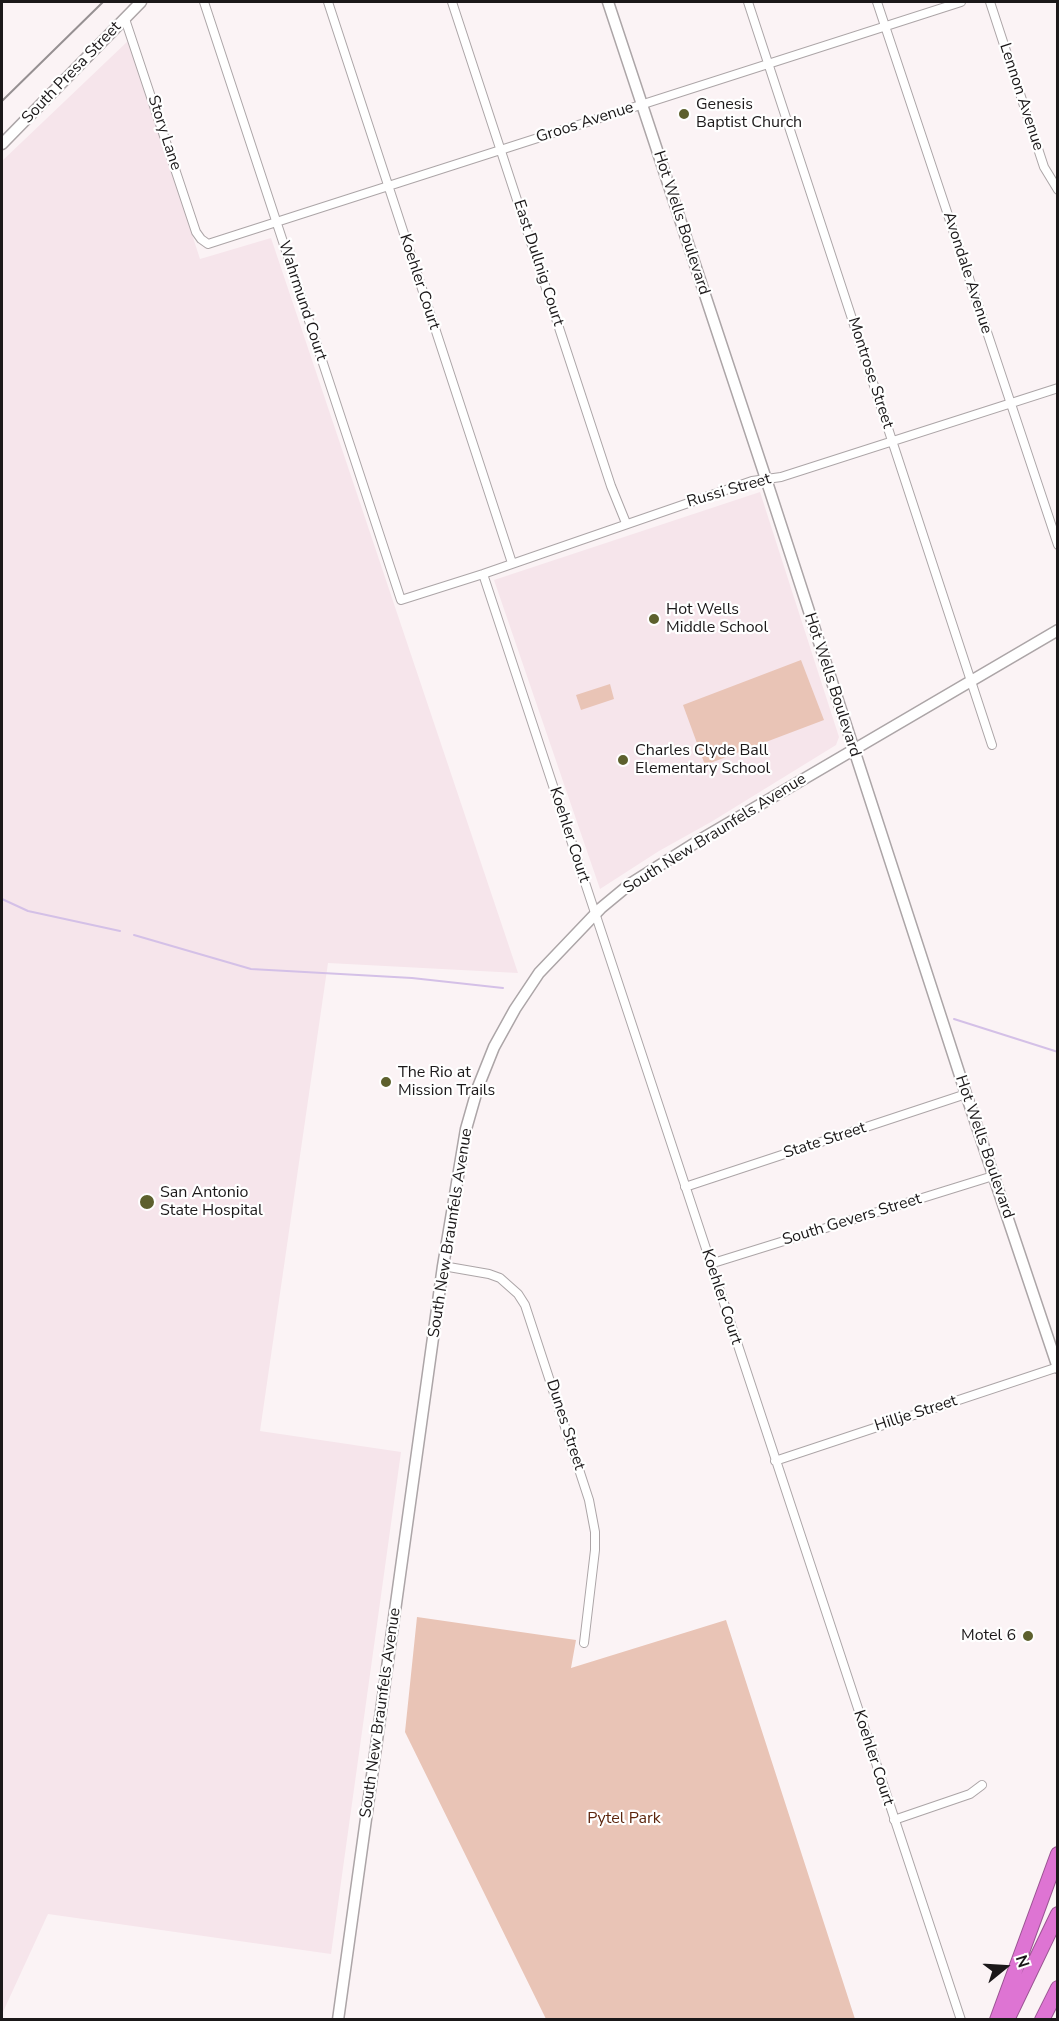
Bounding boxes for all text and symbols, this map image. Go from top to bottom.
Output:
street label: South Presa Street [18,18,126,128]
street label: Lennon Avenue [995,41,1047,153]
street label: Story Lane [143,93,185,173]
place label: Genesis Baptist Church [696,95,802,133]
street label: Groos Avenue [534,98,636,148]
marker: Genesis Baptist Church [677,107,691,121]
street label: Hot Wells Boulevard [649,149,713,297]
street label: East Dullnig Court [509,198,567,328]
street label: Avondale Avenue [938,210,996,336]
street label: Koehler Court [395,232,443,332]
street label: Wahrmund Court [274,239,330,363]
street label: Montrose Street [843,315,897,431]
street label: Russi Street [685,470,773,512]
place label: Hot Wells Middle School [666,600,768,638]
street label: Hot Wells Boulevard [800,611,864,759]
marker: Hot Wells Middle School [647,612,661,626]
place label: Charles Clyde Ball Elementary School [635,741,770,779]
marker: Charles Clyde Ball Elementary School [616,753,630,767]
street label: South New Braunfels Avenue [620,770,810,898]
street label: Koehler Court [545,785,593,885]
place label: The Rio at Mission Trails [398,1063,495,1101]
street label: Hot Wells Boulevard [950,1073,1018,1221]
marker: The Rio at Mission Trails [379,1075,393,1089]
street label: State Street [781,1119,869,1163]
street label: South New Braunfels Avenue [425,1127,477,1339]
place label: San Antonio State Hospital [160,1183,263,1221]
street label: South Gevers Street [780,1190,924,1250]
marker: San Antonio State Hospital [138,1193,156,1211]
street label: Koehler Court [697,1247,745,1347]
street label: Dunes Street [541,1377,589,1473]
street label: Hillje Street [872,1392,960,1436]
street label: South New Braunfels Avenue [357,1607,405,1819]
place label: Motel 6 [961,1626,1016,1646]
marker: Motel 6 [1021,1629,1035,1643]
street label: Koehler Court [849,1708,897,1808]
park label: Pytel Park [587,1809,661,1829]
north arrow [975,1937,1035,1997]
text: N [1010,1952,1034,1971]

